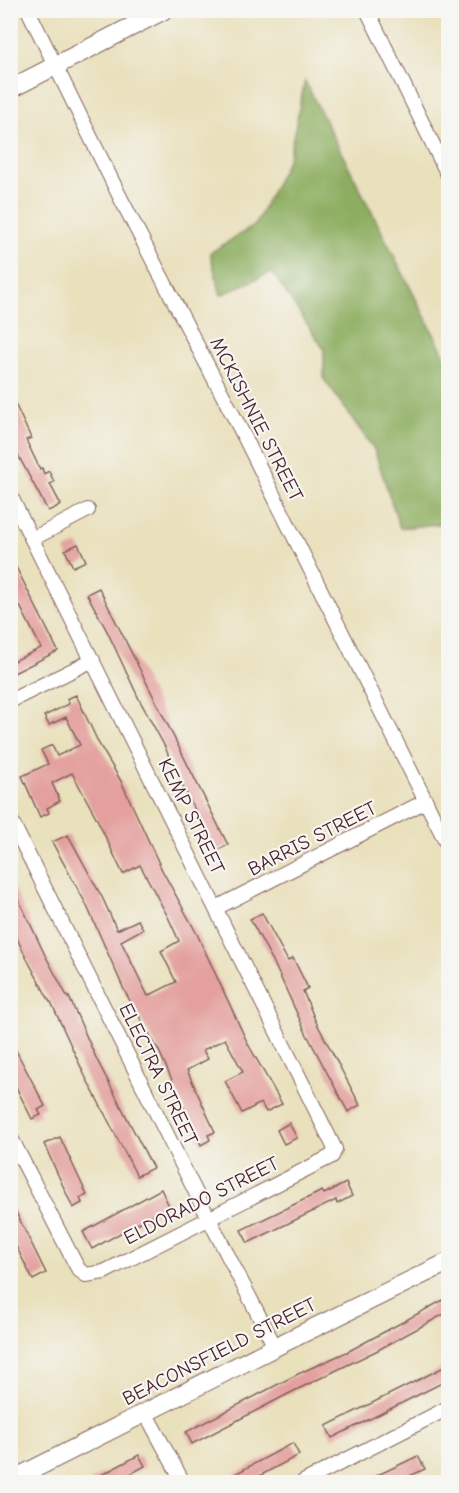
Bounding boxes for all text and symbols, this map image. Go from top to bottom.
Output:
street label: MCKISHNIE STREET [205,333,308,506]
street label: KEMP STREET [154,755,230,878]
street label: BARRIS STREET [244,796,381,881]
street label: ELECTRA STREET [114,1000,203,1149]
street label: ELDORADO STREET [120,1151,283,1250]
street label: BEACONSFIELD STREET [119,1292,320,1410]

